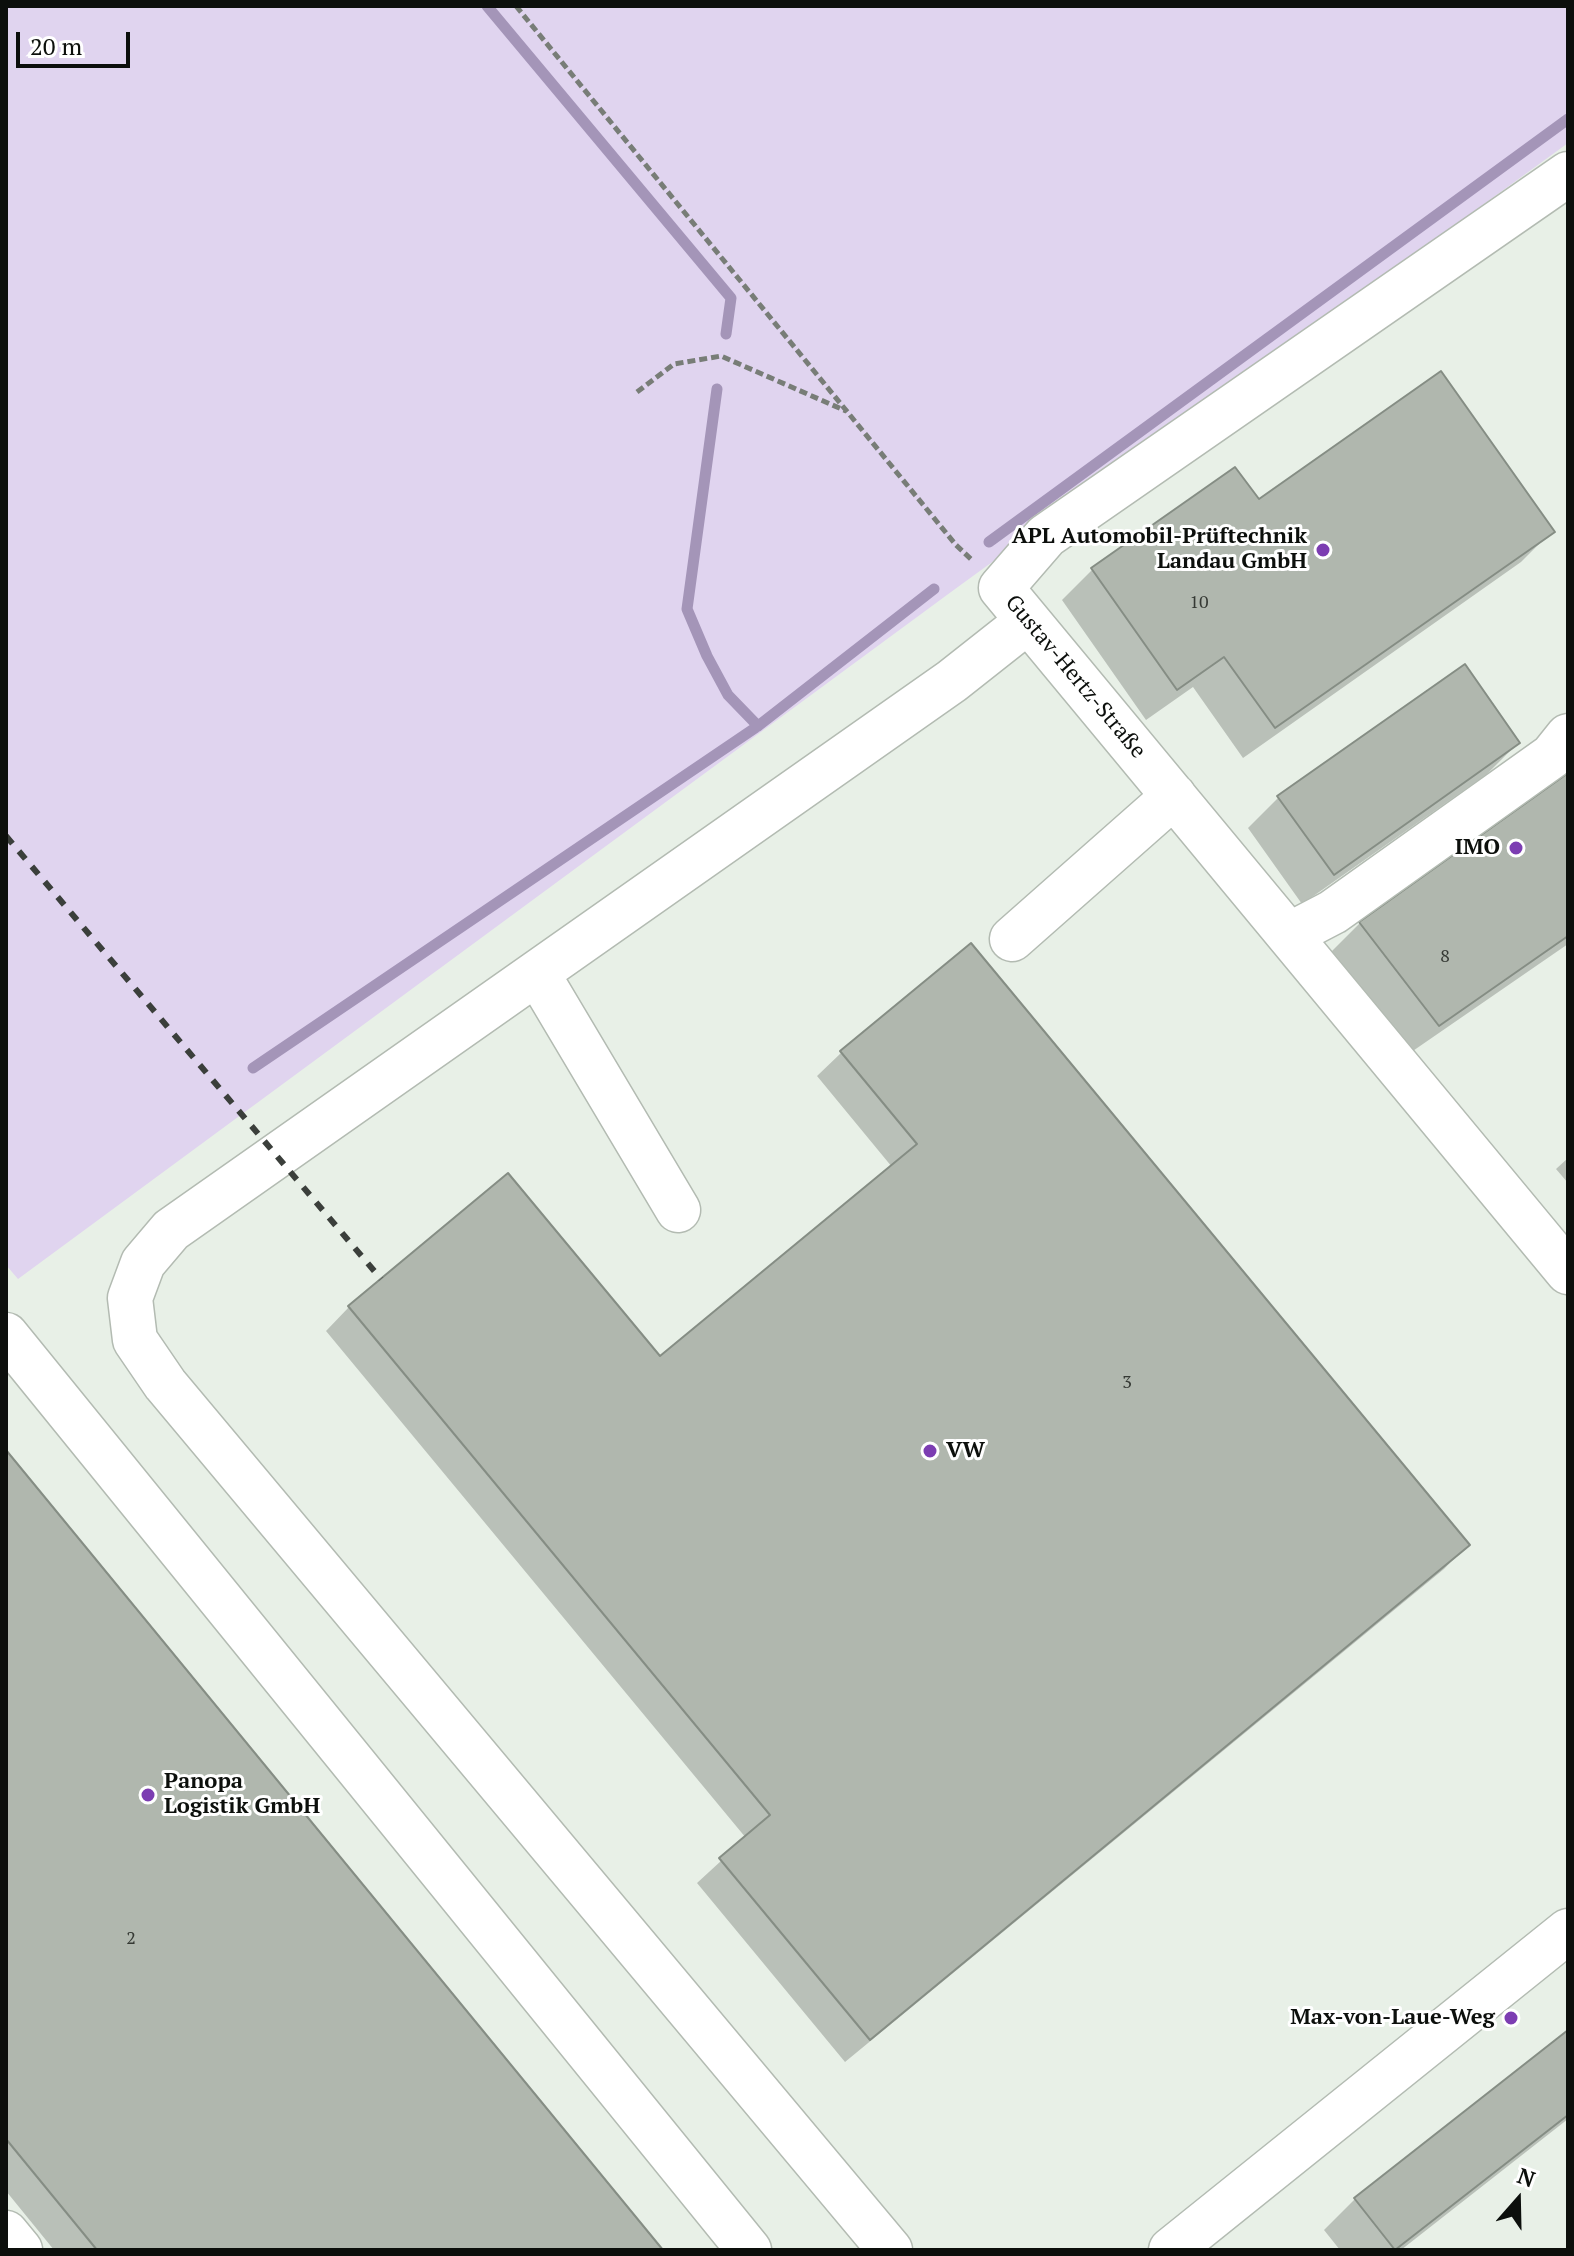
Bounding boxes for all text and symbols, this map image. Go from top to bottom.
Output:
scale bar [20,16,134,66]
text: 20 m [30,30,82,62]
place label: APL Automobil-Prüftechnik Landau GmbH [1012,524,1307,576]
marker: APL Automobil-Prüftechnik Landau GmbH [1314,541,1332,559]
street label: Gustav-Hertz-Straße [999,590,1151,764]
house number: 10 [1189,592,1209,614]
place label: IMO [1455,835,1500,861]
marker: IMO [1507,839,1525,857]
house number: 8 [1440,946,1450,968]
house number: 3 [1122,1372,1132,1394]
place label: VW [946,1438,985,1464]
marker: VW [921,1442,939,1460]
place label: Panopa Logistik GmbH [164,1769,320,1820]
marker: Panopa Logistik GmbH [139,1786,157,1804]
house number: 2 [126,1928,136,1950]
place label: Max-von-Laue-Weg [1290,2005,1495,2031]
marker: Max-von-Laue-Weg [1502,2009,1520,2027]
north arrow [1478,2160,1558,2240]
text: N [1514,2160,1539,2193]

